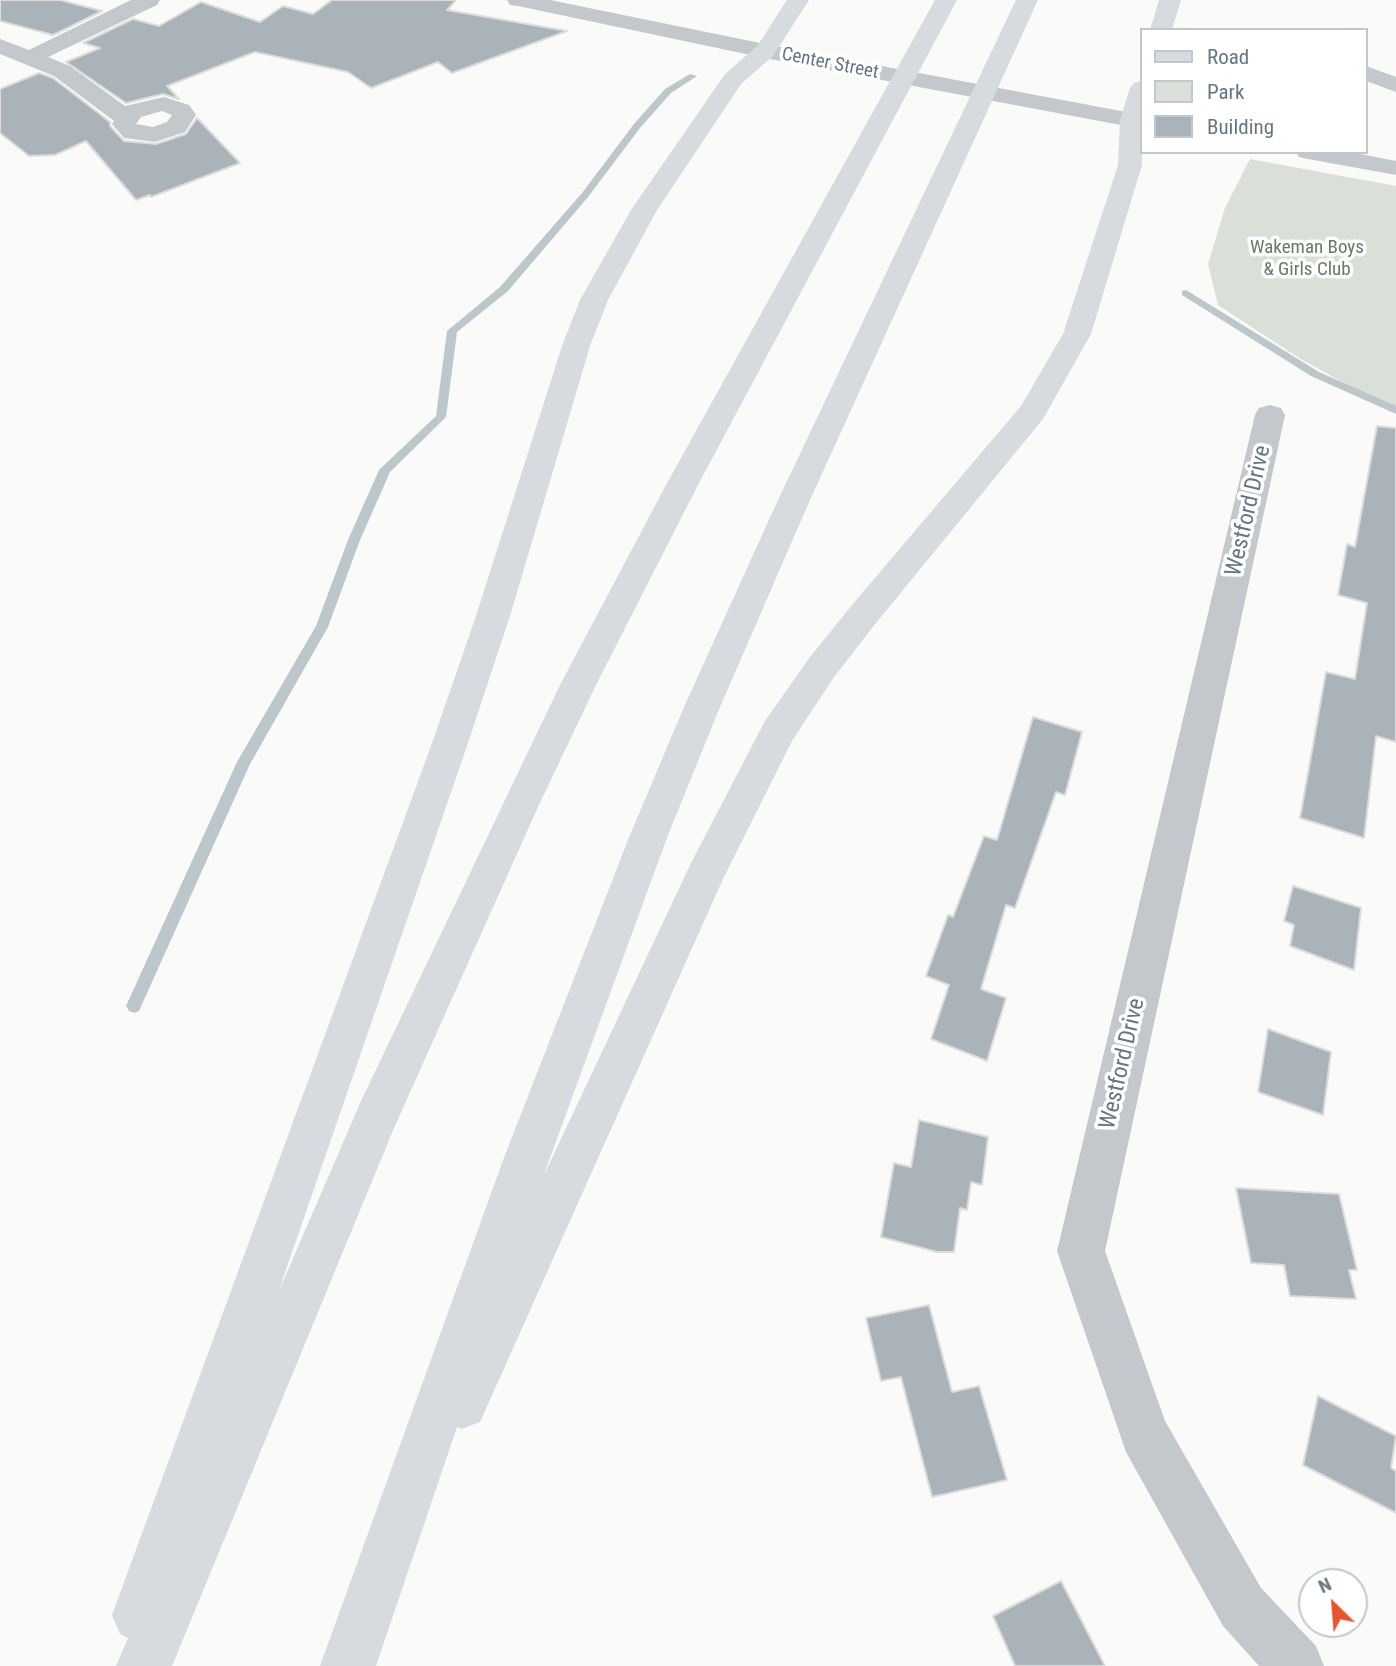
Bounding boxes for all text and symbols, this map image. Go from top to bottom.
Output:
legend [1140,28,1368,154]
street label: Center Street [780,43,880,85]
text: Road [1207,45,1249,69]
text: Park [1207,80,1244,104]
text: Building [1207,115,1274,139]
park label: Wakeman Boys & Girls Club [1250,237,1364,281]
street label: Westford Drive [1221,443,1277,579]
street label: Westford Drive [1095,996,1151,1132]
north arrow [1298,1568,1368,1638]
text: N [1315,1572,1335,1598]

